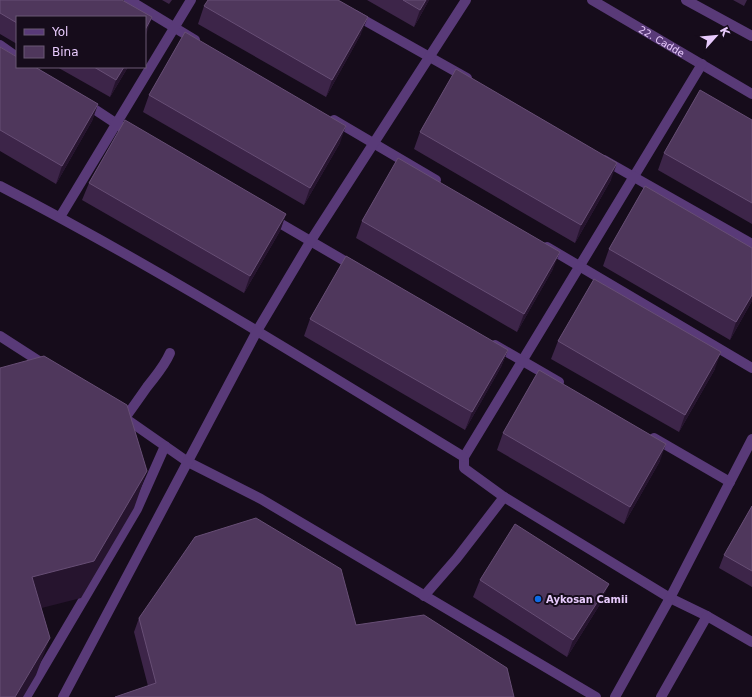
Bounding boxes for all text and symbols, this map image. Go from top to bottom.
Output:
legend [16,16,146,68]
north arrow [696,16,736,56]
street label: 22. Cadde [637,24,686,59]
text: Yol [51,25,68,39]
text: K [717,25,732,39]
text: Bina [52,45,79,59]
marker: Aykosan Camii [533,594,543,604]
place label: Aykosan Camii [546,594,628,605]

